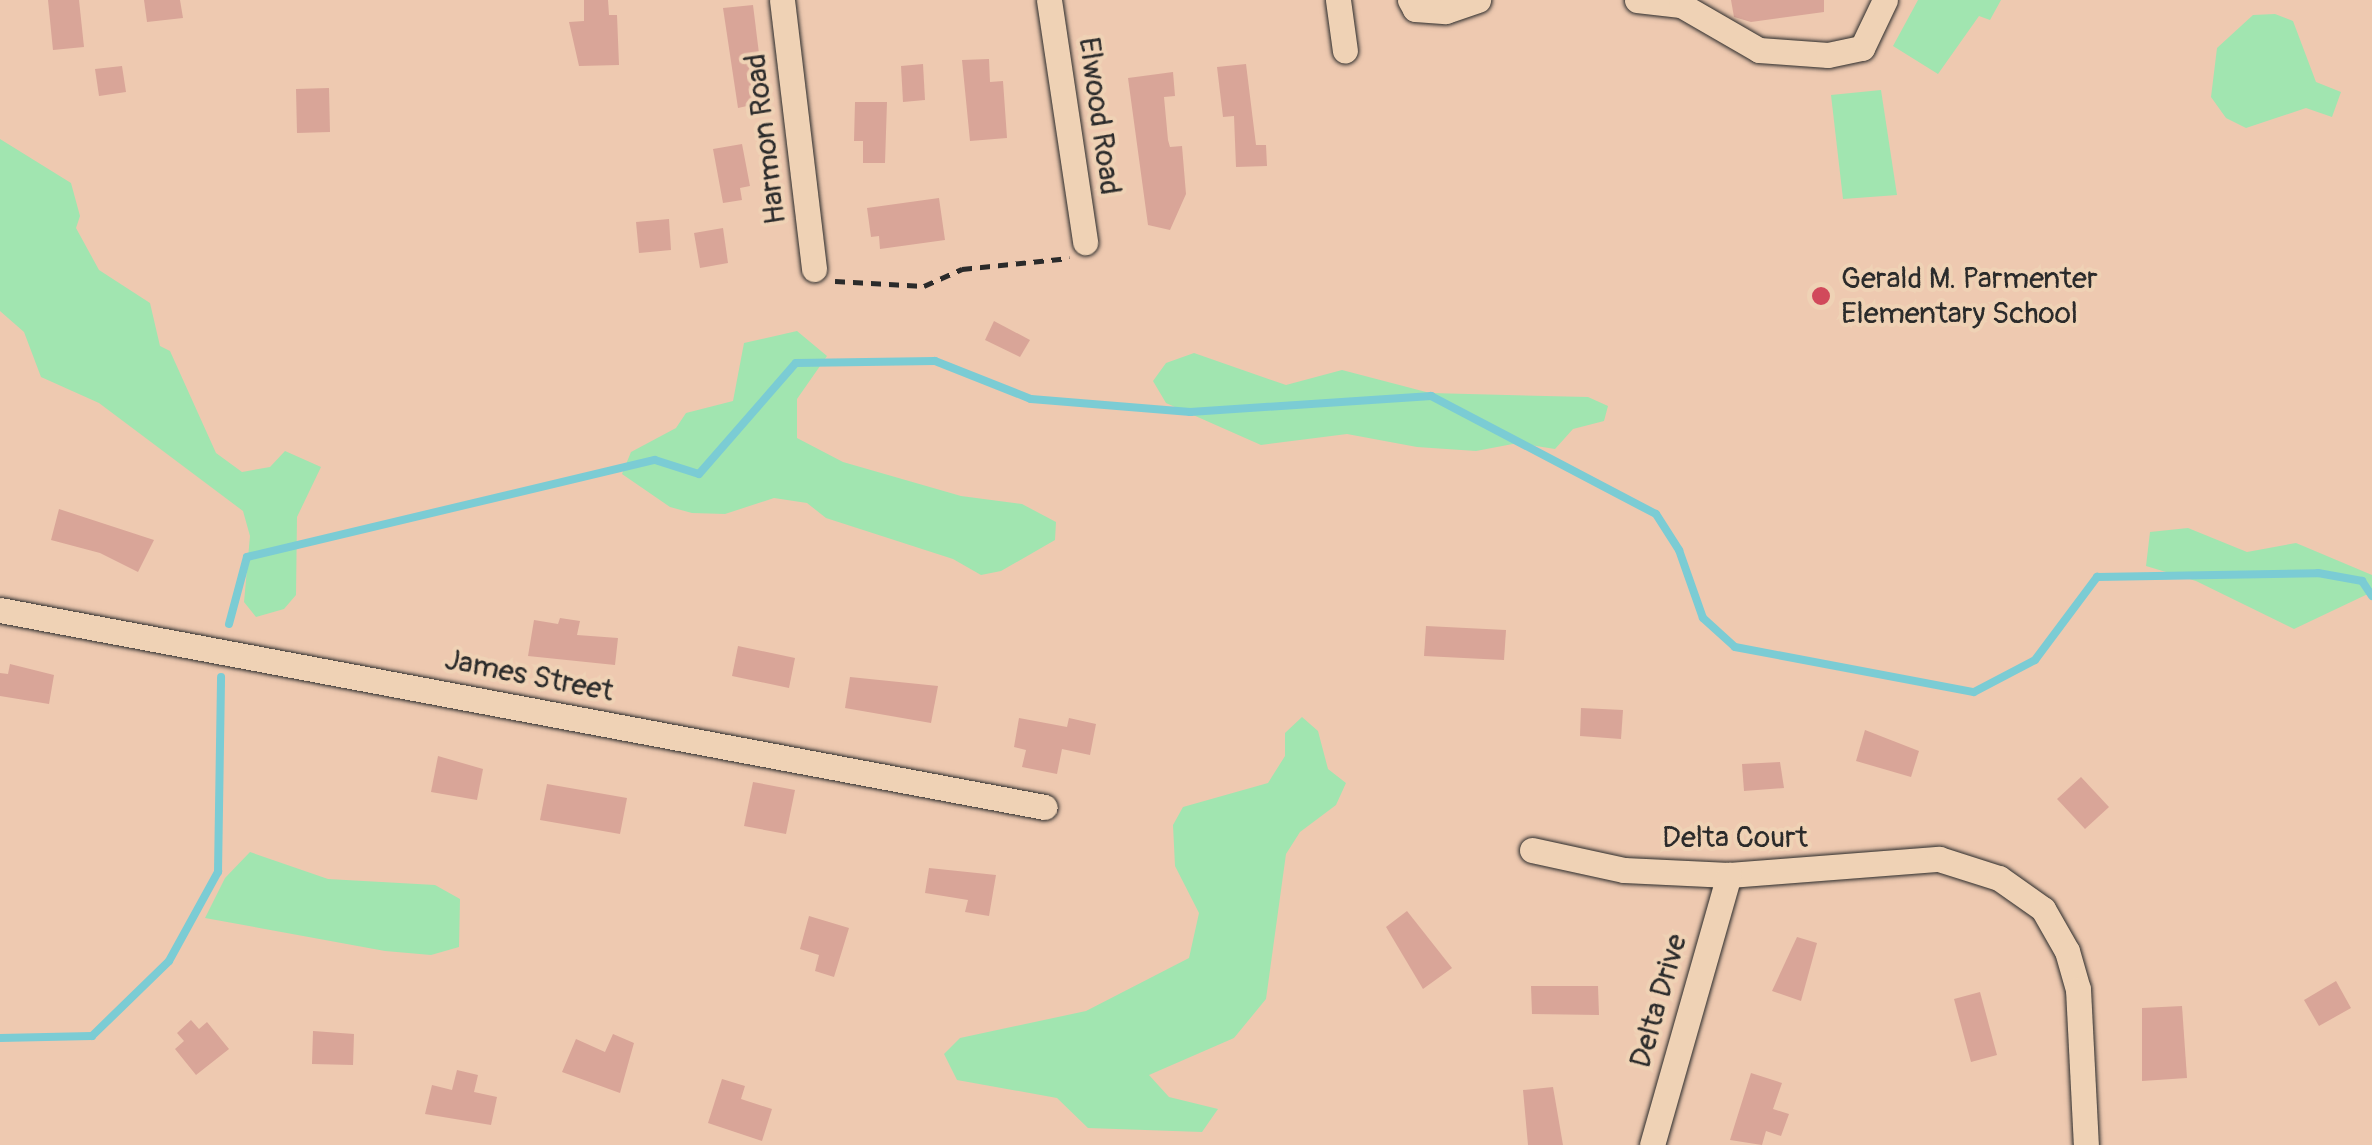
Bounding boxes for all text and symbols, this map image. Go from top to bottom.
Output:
street label: Elwood Road [1070,35,1128,197]
street label: Harmon Road [738,52,794,226]
place label: Gerald M. Parmenter Elementary School [1841,261,2098,332]
marker: Gerald M. Parmenter Elementary School [1810,285,1832,307]
street label: James Street [442,642,616,710]
street label: Delta Court [1662,820,1808,856]
street label: Delta Drive [1623,930,1695,1072]

